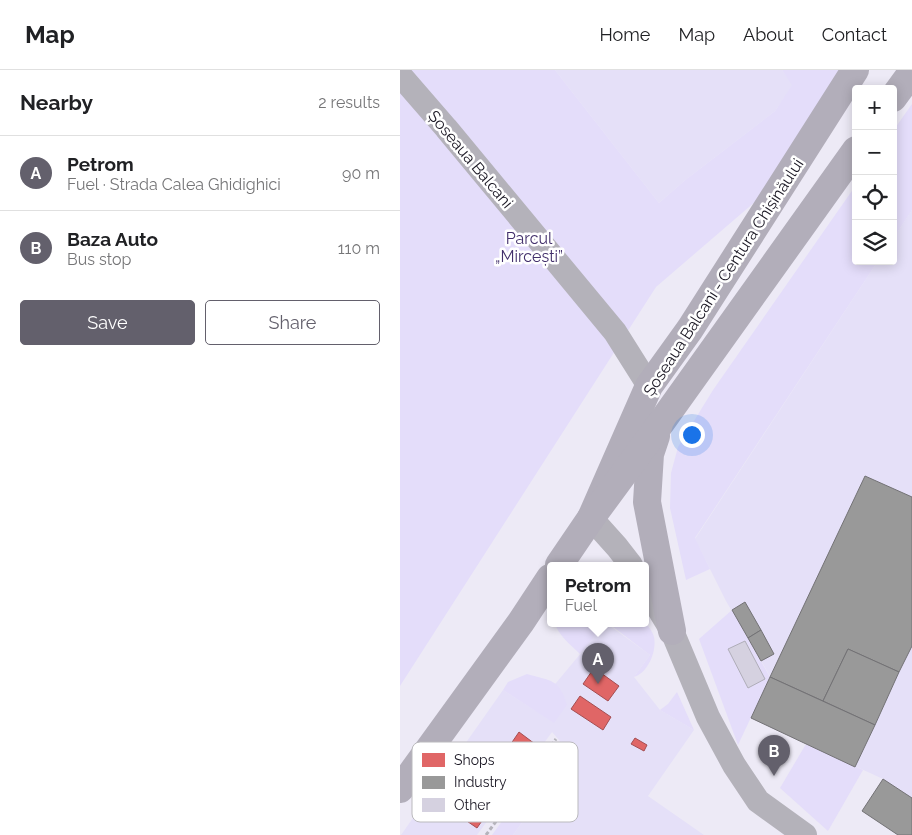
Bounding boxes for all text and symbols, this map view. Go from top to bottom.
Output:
text: Map [25,20,75,49]
text: Home [599,24,650,45]
text: Map [678,24,715,45]
text: About [743,24,794,45]
text: Contact [822,24,887,45]
map controls [852,85,897,265]
button: + [852,85,897,130]
text: Nearby [20,90,93,115]
text: 2 results [318,93,380,112]
street label: Șoseaua Balcani [424,107,517,212]
button: − [852,130,897,175]
text: Petrom [67,153,134,175]
street label: Șoseaua Balcani - Centura Chișinăului [639,155,807,399]
text: A [31,164,41,183]
text: 90 m [342,164,380,183]
text: Fuel · Strada Calea Ghidighici [67,175,281,194]
button: locate [852,175,897,220]
button: layers [852,220,897,265]
text: Baza Auto [67,228,158,250]
park label: Parcul „Mircești” [495,229,563,266]
text: B [31,239,41,258]
text: 110 m [338,239,380,258]
text: Bus stop [67,250,131,269]
button: Save [20,300,195,345]
button: Share [205,300,380,345]
your location [679,422,705,448]
popup [547,562,649,627]
text: Petrom [565,574,631,596]
text: Fuel [565,596,597,615]
pin: A [582,643,614,684]
pin: B [758,735,790,776]
legend [412,742,578,822]
text: Shops [454,752,495,768]
text: Industry [454,774,507,790]
text: Other [454,797,491,813]

